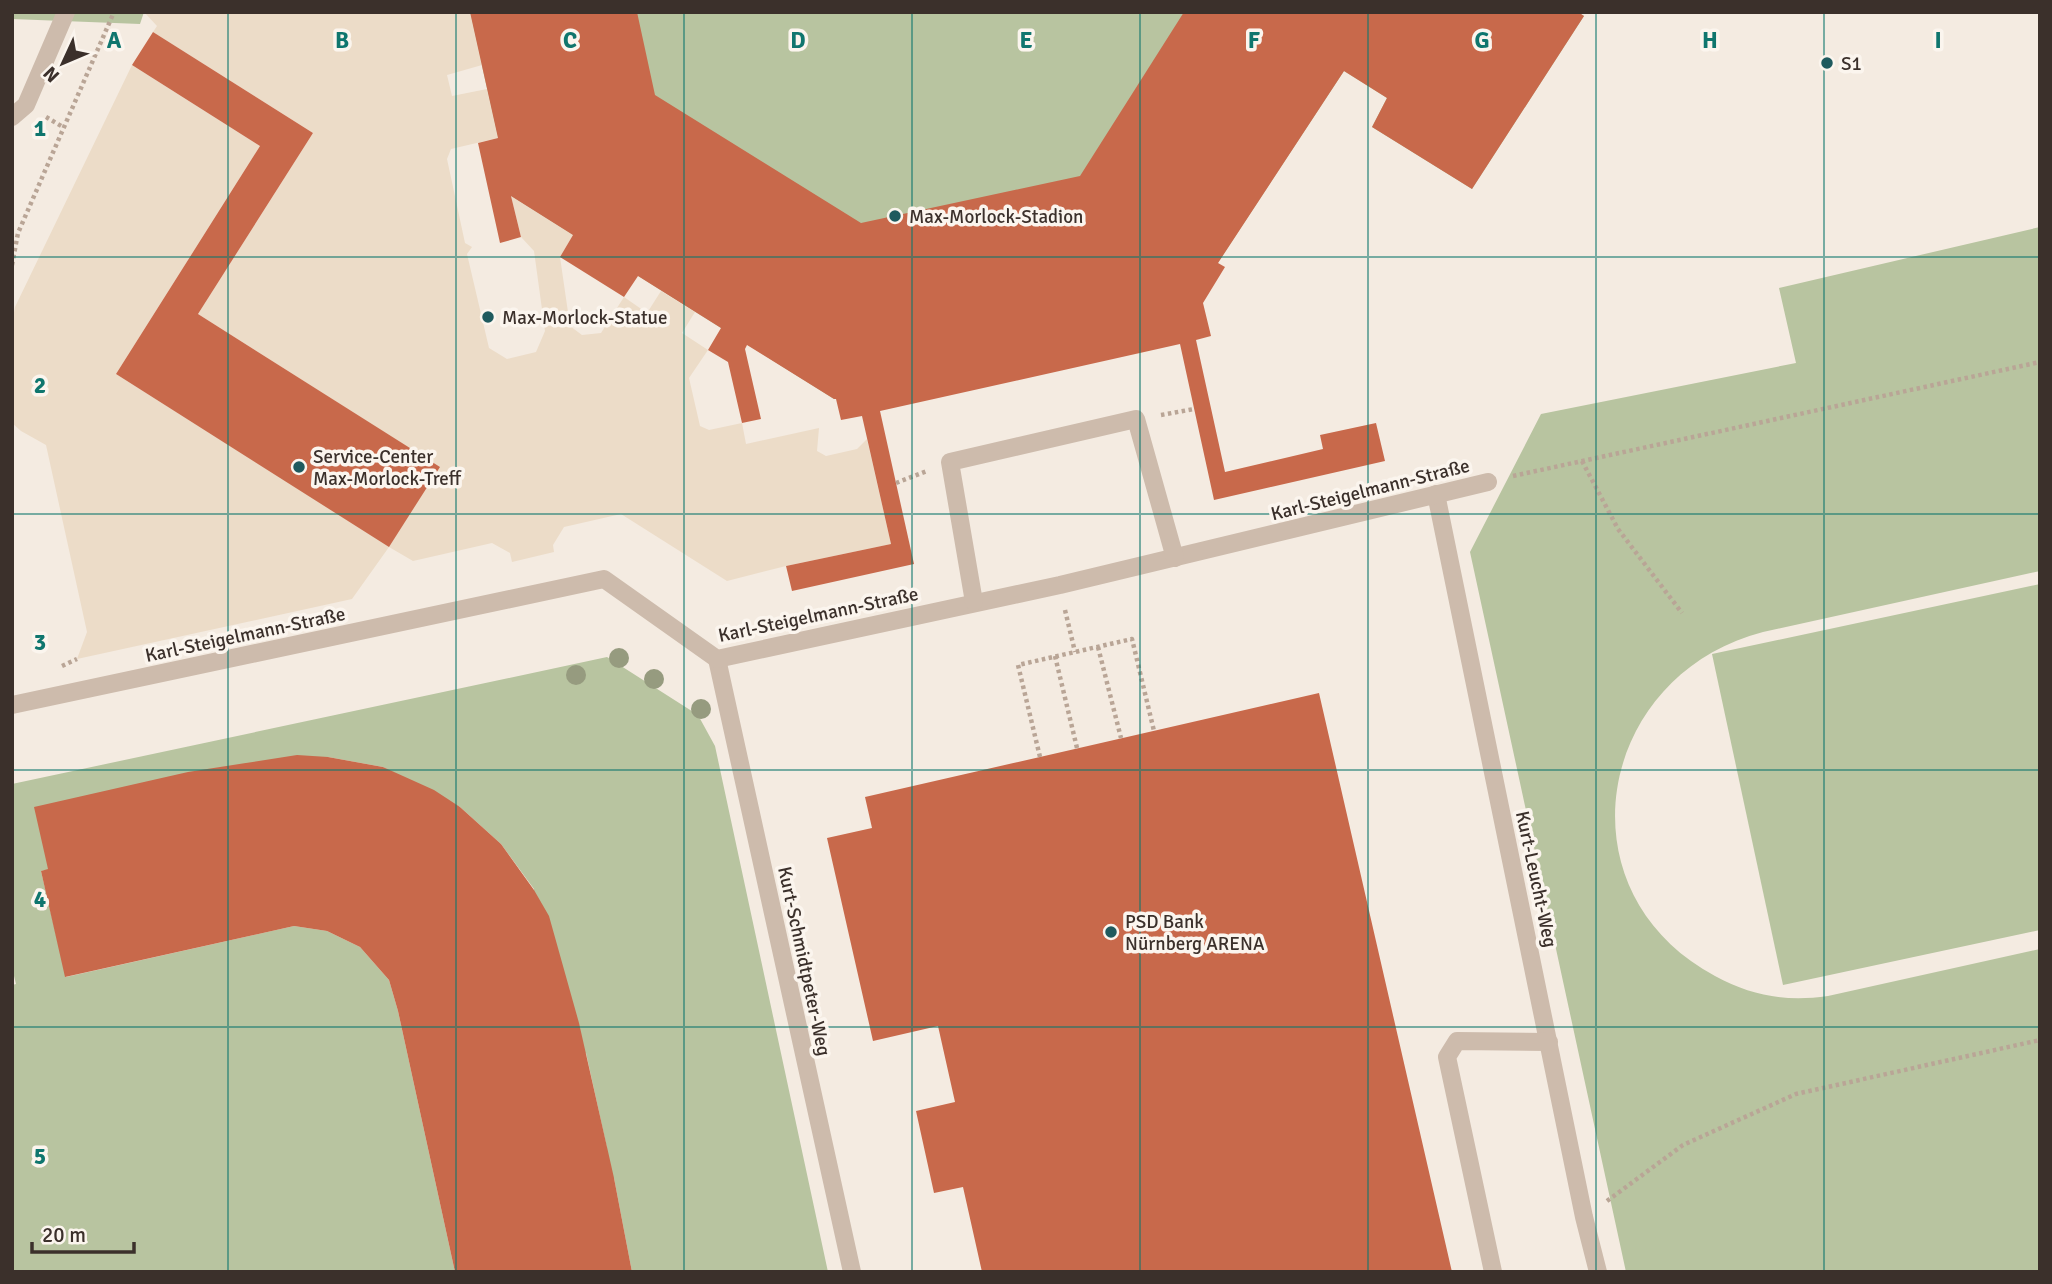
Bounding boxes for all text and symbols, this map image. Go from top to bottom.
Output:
text: A [107,26,122,55]
text: B [335,26,349,55]
text: C [563,26,577,55]
text: D [790,26,806,55]
text: E [1019,26,1033,55]
text: F [1248,26,1260,55]
text: G [1474,26,1490,55]
text: H [1702,26,1718,55]
text: I [1934,26,1942,55]
north arrow [28,28,98,98]
place label: S1 [1841,52,1862,76]
marker: S1 [1819,55,1835,71]
text: N [38,61,65,87]
text: 1 [34,114,46,143]
place label: Max-Morlock-Stadion [909,205,1083,229]
marker: Max-Morlock-Stadion [887,208,903,224]
place label: Max-Morlock-Statue [502,306,667,330]
marker: Max-Morlock-Statue [480,309,496,325]
text: 2 [34,371,46,400]
place label: Service-Center Max-Morlock-Treff [313,445,462,491]
street label: Karl-Steigelmann-Straße [1268,454,1472,526]
marker: Service-Center Max-Morlock-Treff [291,459,307,475]
street label: Karl-Steigelmann-Straße [716,582,921,648]
street label: Karl-Steigelmann-Straße [143,602,348,668]
text: 3 [34,628,46,657]
street label: Kurt-Leucht-Weg [1510,809,1562,950]
street label: Kurt-Schmidtpeter-Weg [772,864,836,1058]
text: 4 [34,885,46,914]
place label: PSD Bank Nürnberg ARENA [1125,910,1265,956]
marker: PSD Bank Nürnberg ARENA [1103,924,1119,940]
text: 5 [34,1142,46,1171]
scale bar [32,1210,133,1254]
text: 20 m [42,1222,86,1248]

